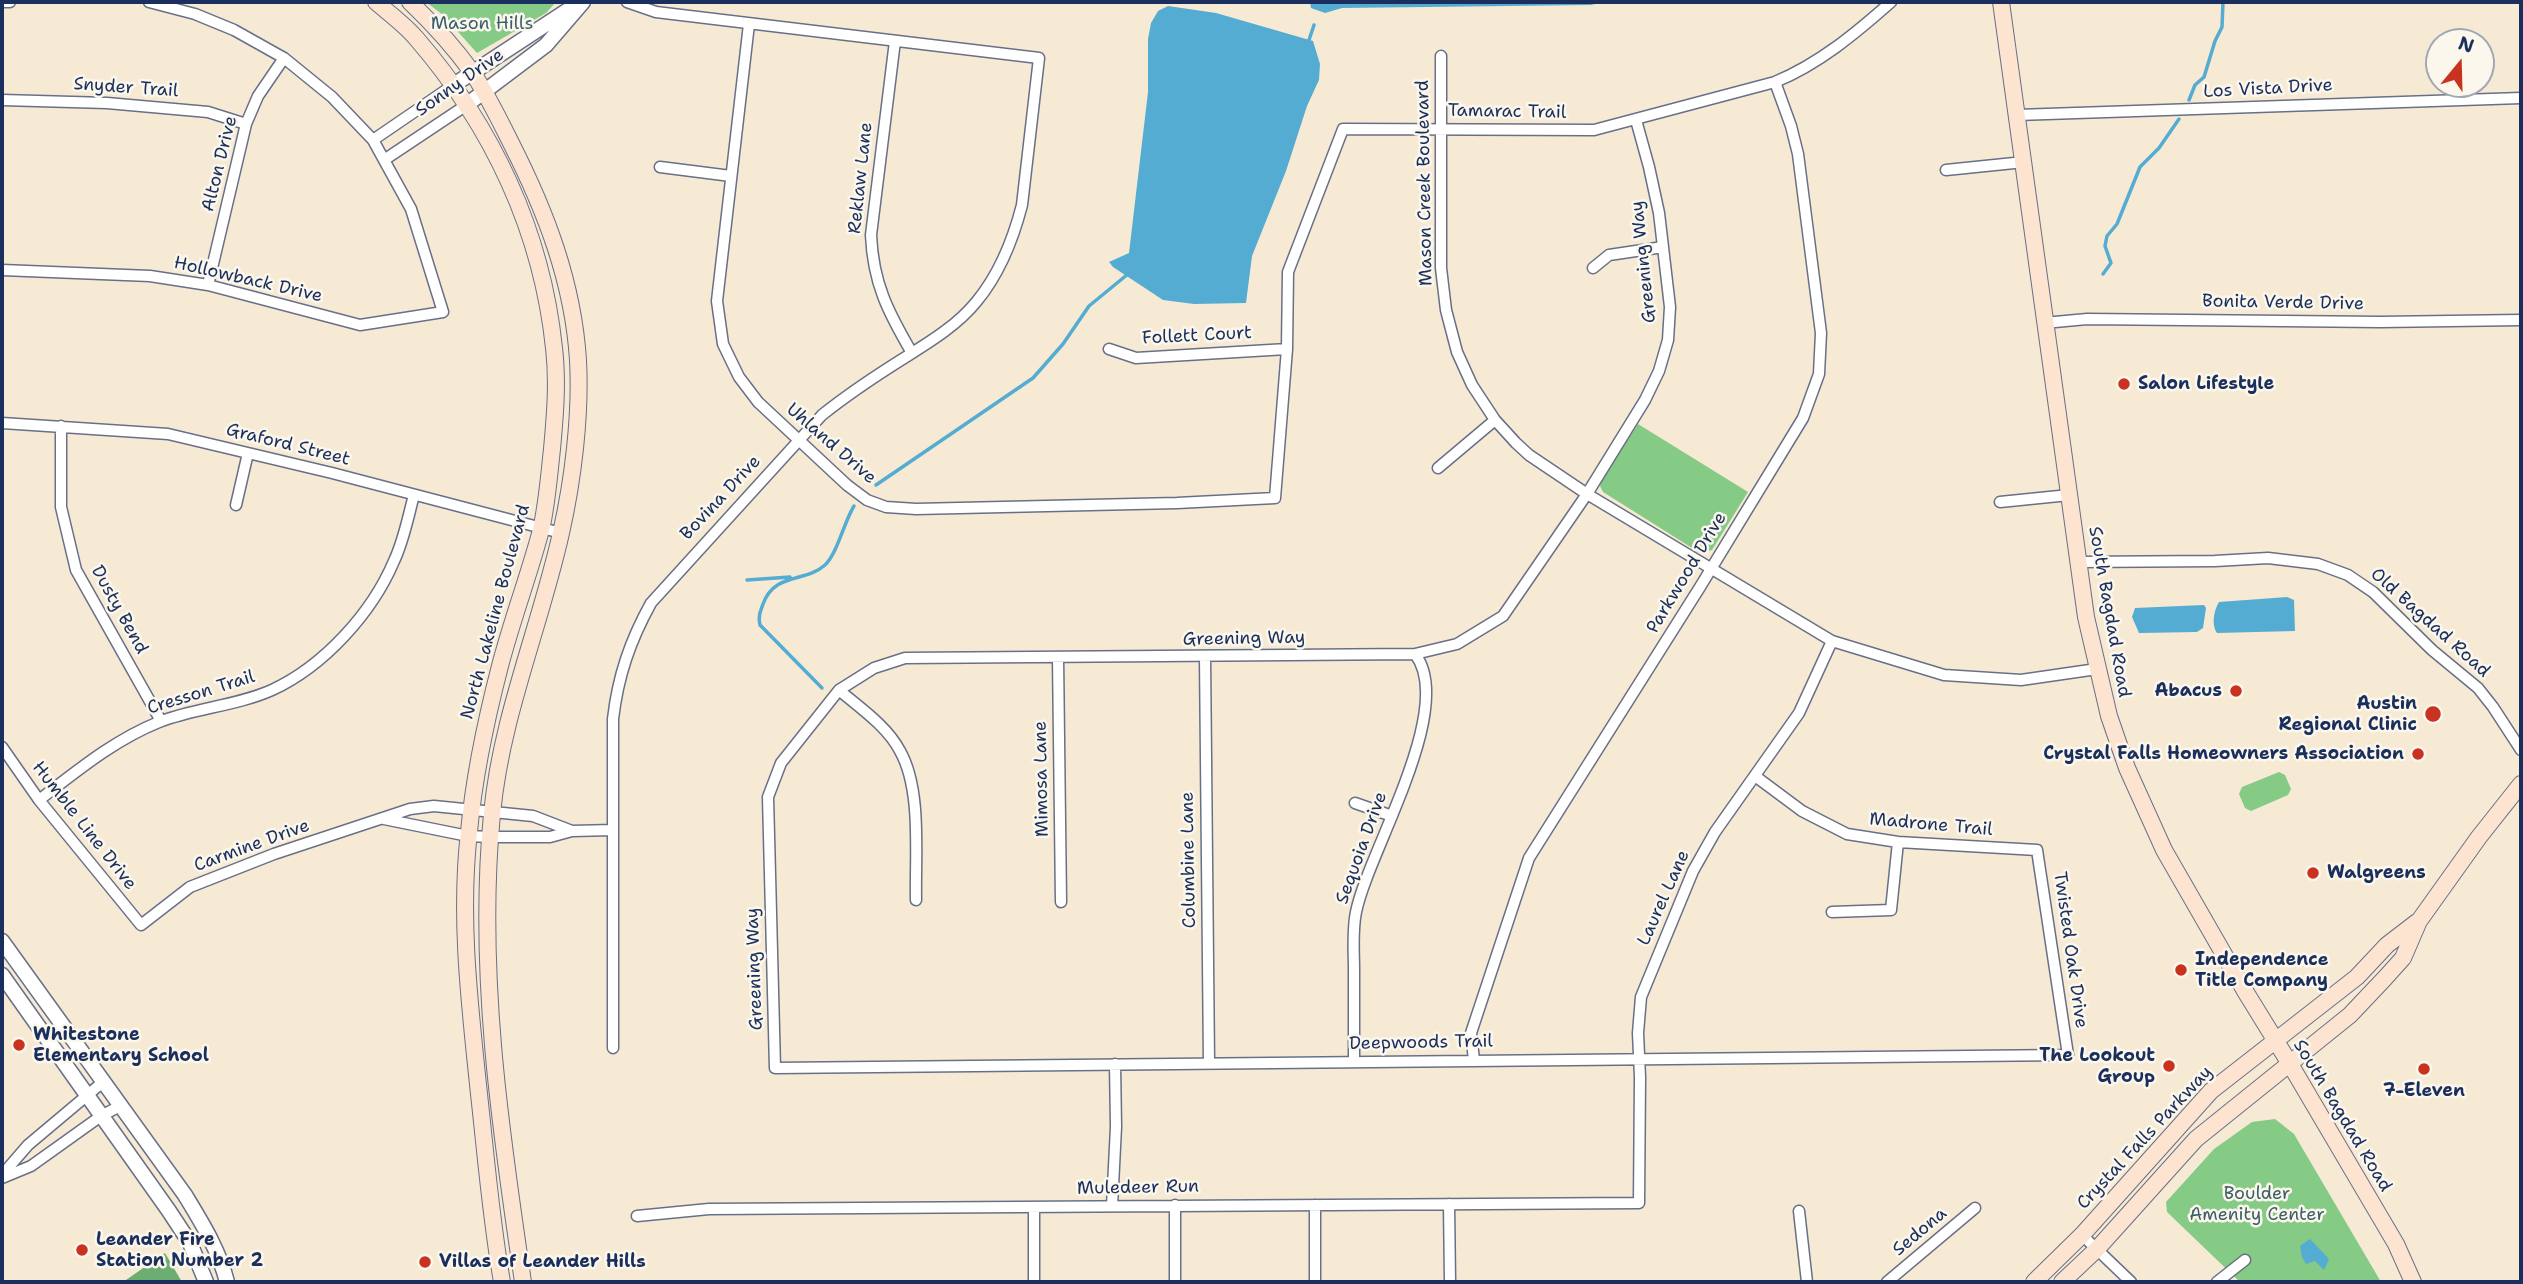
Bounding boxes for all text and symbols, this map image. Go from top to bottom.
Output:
park label: Mason Hills [431,13,533,35]
north arrow [2425,28,2495,98]
text: N [2455,30,2478,59]
street label: Sonny Drive [412,45,508,121]
street label: Snyder Trail [73,74,179,102]
street label: Los Vista Drive [2203,75,2333,103]
street label: Mason Creek Boulevard [1412,80,1438,286]
street label: Tamarac Trail [1448,100,1566,124]
street label: Alton Drive [198,114,242,214]
street label: Reklaw Lane [844,121,878,235]
street label: Greening Way [1627,200,1661,324]
street label: Hollowback Drive [172,252,324,308]
street label: Bonita Verde Drive [2202,291,2364,315]
street label: Follett Court [1142,322,1252,350]
place label: Salon Lifestyle [2138,373,2274,395]
marker: Salon Lifestyle [2116,376,2132,392]
street label: Uhland Drive [782,399,880,489]
street label: Graford Street [224,419,352,471]
street label: Bovina Drive [676,451,766,545]
street label: North Lakeline Boulevard [457,502,535,722]
street label: Parkwood Drive [1642,509,1732,637]
street label: South Bagdad Road [2083,525,2135,699]
street label: Dusty Bend [86,562,152,658]
street label: Old Bagdad Road [2366,564,2494,682]
street label: Greening Way [1182,627,1306,651]
street label: Cresson Trail [145,666,257,720]
place label: Abacus [2154,680,2222,702]
marker: Abacus [2228,683,2244,699]
place label: Austin Regional Clinic [2279,693,2417,736]
marker: Austin Regional Clinic [2423,704,2443,724]
street label: Mimosa Lane [1030,721,1054,837]
place label: Crystal Falls Homeowners Association [2043,743,2404,765]
marker: Crystal Falls Homeowners Association [2410,746,2426,762]
street label: Humble Line Drive [27,758,141,894]
street label: Sequoia Drive [1332,789,1392,907]
street label: Columbine Lane [1177,791,1201,929]
street label: Madrone Trail [1868,809,1994,841]
street label: Carmine Drive [191,815,313,877]
street label: Laurel Lane [1633,847,1695,949]
place label: Walgreens [2327,862,2426,884]
marker: Walgreens [2305,865,2321,881]
street label: Twisted Oak Drive [2048,870,2092,1030]
street label: Greening Way [742,907,768,1031]
place label: Independence Title Company [2195,949,2328,992]
marker: Independence Title Company [2173,962,2189,978]
place label: Whitestone Elementary School [33,1024,209,1066]
street label: Deepwoods Trail [1349,1031,1493,1055]
street label: South Bagdad Road [2288,1036,2396,1196]
marker: Whitestone Elementary School [11,1037,27,1053]
place label: The Lookout Group [2039,1045,2155,1088]
marker: The Lookout Group [2161,1058,2177,1074]
marker: 7-Eleven [2416,1061,2432,1077]
street label: Crystal Falls Parkway [2073,1062,2217,1214]
place label: 7-Eleven [2383,1080,2465,1102]
street label: Muledeer Run [1077,1176,1199,1200]
park label: Boulder Amenity Center [2189,1183,2325,1226]
street label: Sedona [1889,1203,1951,1261]
place label: Leander Fire Station Number 2 [96,1229,263,1272]
marker: Leander Fire Station Number 2 [74,1242,90,1258]
place label: Villas of Leander Hills [439,1251,646,1273]
marker: Villas of Leander Hills [417,1254,433,1270]

